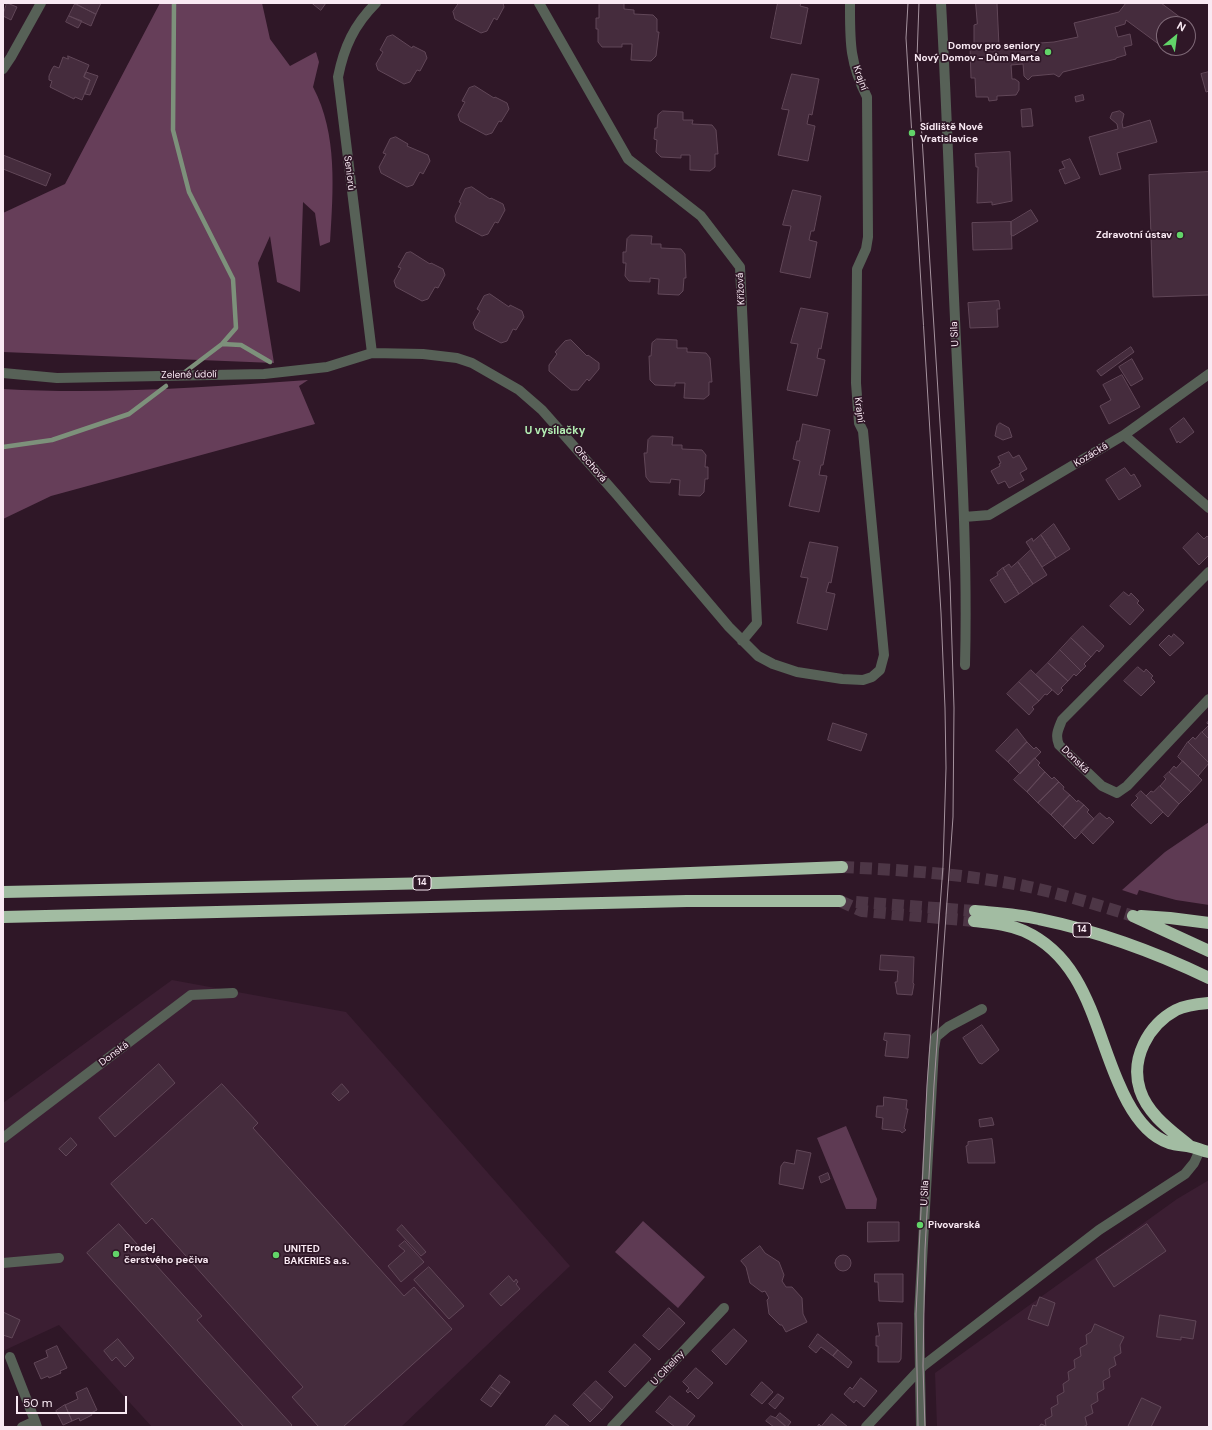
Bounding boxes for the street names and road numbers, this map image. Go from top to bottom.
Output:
street label: Krajní [850,64,870,92]
street label: Seniorů [341,155,357,191]
street label: Křížová [734,272,748,306]
street label: U Sila [948,321,962,347]
street label: Zelené údolí [161,369,217,381]
street label: Krajní [851,397,867,423]
street label: Kozácká [1072,440,1110,470]
street label: Ořechová [571,443,609,485]
street label: Donská [1059,744,1091,776]
road number: 14 [413,876,431,890]
road number: 14 [1073,923,1091,937]
street label: Donská [97,1039,131,1069]
street label: U Sila [918,1180,932,1206]
street label: U Cihelny [649,1348,687,1388]

